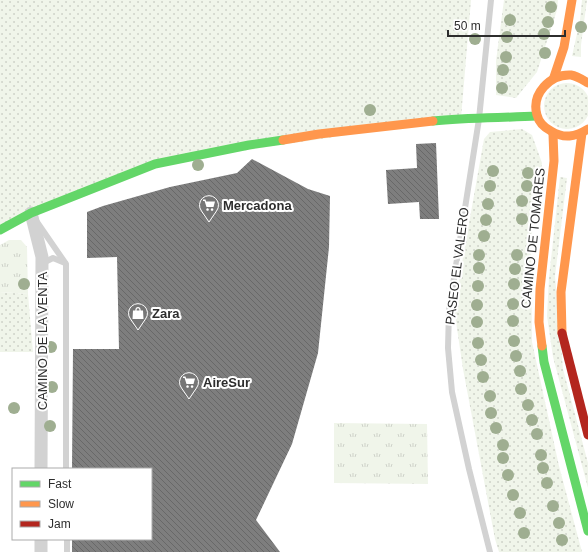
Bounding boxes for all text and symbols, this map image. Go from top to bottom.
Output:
scale bar [448,12,565,38]
text: 50 m [454,19,481,33]
street label: CAMINO DE TOMARES [518,167,548,309]
supermarket icon: Mercadona [198,194,220,222]
place label: Mercadona [223,198,292,213]
street label: PASEO EL VALERO [442,206,472,326]
street label: CAMINO DE LA VENTA [35,271,50,410]
shop icon: Zara [127,302,149,330]
place label: Zara [152,306,180,321]
supermarket icon: AireSur [178,371,200,399]
place label: AireSur [203,375,250,390]
legend [12,468,152,540]
text: Fast [48,477,72,491]
text: Slow [48,497,74,511]
text: Jam [48,517,71,531]

